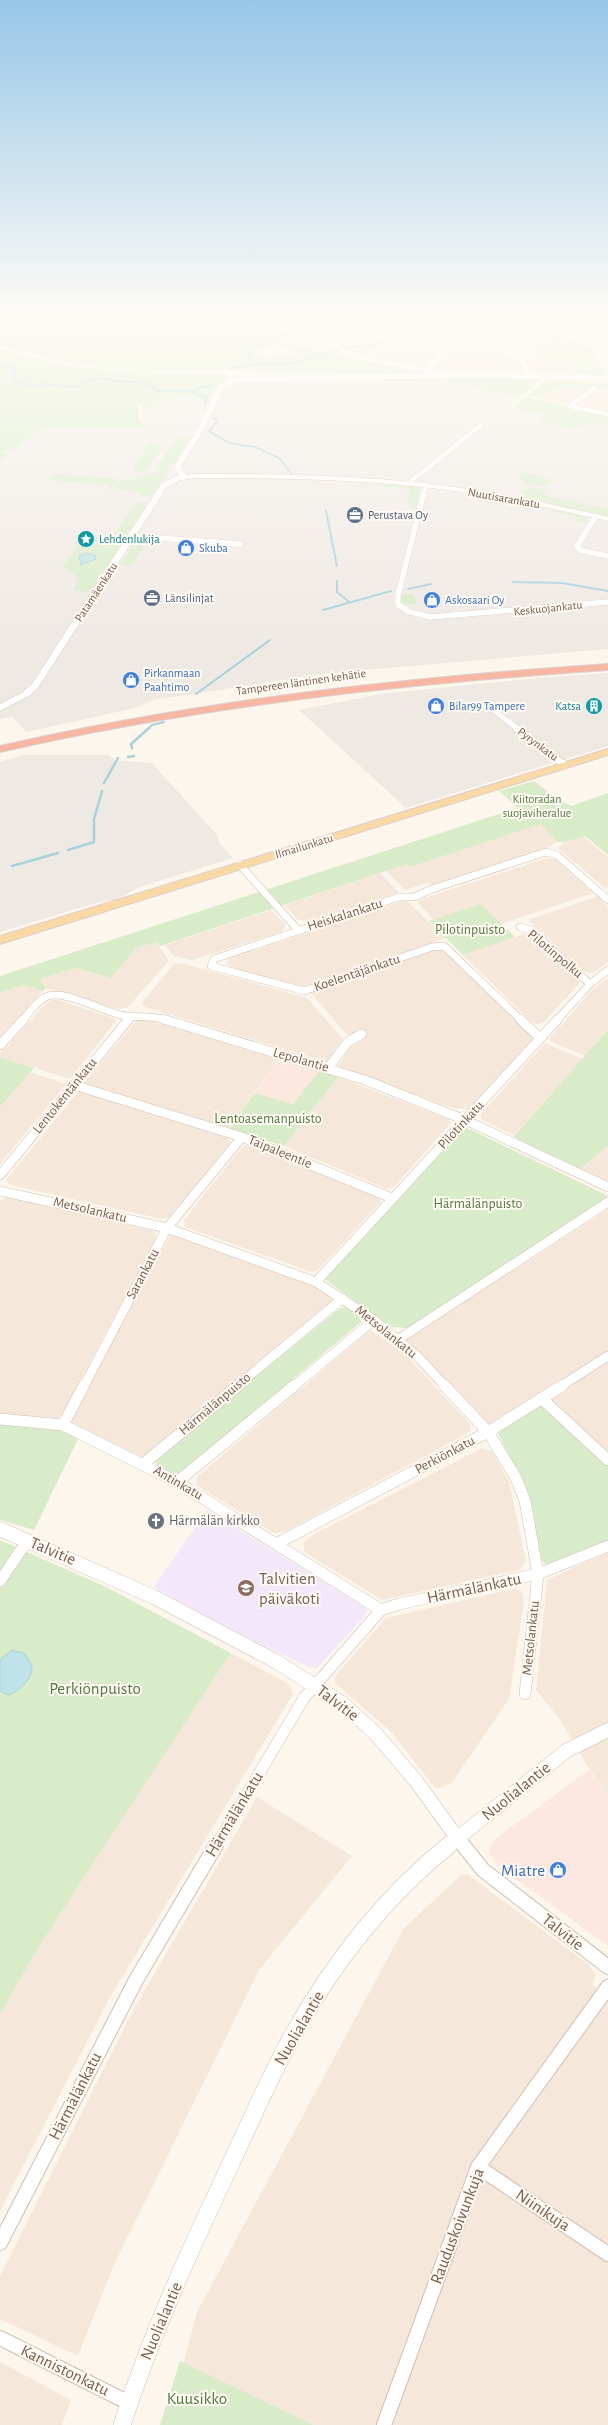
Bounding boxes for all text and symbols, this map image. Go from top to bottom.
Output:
street label: Nuutisarankatu [467,486,541,510]
office icon: Perustava Oy [345,505,365,525]
place label: Perustava Oy [368,509,428,522]
place icon: Lehdenlukija [76,529,96,549]
place label: Lehdenlukija [99,533,160,546]
shop icon: Skuba [176,538,196,558]
place label: Skuba [199,542,228,554]
street label: Patamäenkatu [72,560,120,624]
office icon: Länsilinjat [142,588,162,608]
shop icon: Askosaari Oy [422,590,442,610]
place label: Länsilinjat [165,592,214,605]
place label: Askosaari Oy [445,594,504,607]
street label: Keskuojankatu [513,598,583,619]
place label: Pirkanmaan Paahtimo [144,667,201,693]
street label: Tampereen läntinen kehätie [235,667,367,697]
shop icon: Pirkanmaan Paahtimo [121,670,141,690]
shop icon: Bilar99 Tampere [426,696,446,716]
building icon: Katsa [584,696,604,716]
place label: Bilar99 Tampere [449,700,525,712]
place label: Katsa [555,700,581,712]
street label: Pyrynkatu [515,725,561,764]
park label: Kiitoradan suojaviheralue [503,793,571,820]
street label: Ilmailunkatu [274,831,334,861]
street label: Heiskalankatu [306,896,384,934]
park label: Pilotinpuisto [435,923,505,937]
street label: Pilotinpolku [525,927,585,981]
street label: Koelentäjänkatu [312,952,402,994]
street label: Lepolantie [271,1045,331,1075]
street label: Lentokentänkatu [30,1056,100,1136]
street label: Pilotinkatu [435,1098,487,1152]
park label: Lentoasemanpuisto [214,1112,322,1126]
street label: Taipaleentie [246,1133,314,1171]
street label: Metsolankatu [52,1195,128,1225]
park label: Härmälänpuisto [434,1197,523,1211]
street label: Sarankatu [124,1247,162,1301]
street label: Metsolankatu [352,1303,420,1361]
street label: Härmälänpuisto [176,1370,254,1438]
street label: Perkiönkatu [413,1433,477,1477]
street label: Antinkatu [151,1463,205,1503]
church icon: Härmälän kirkko [146,1511,166,1531]
place label: Härmälän kirkko [169,1514,260,1528]
street label: Talvitie [28,1534,79,1568]
place label: Talvitien päiväkoti [259,1570,320,1607]
street label: Härmälänkatu [425,1570,523,1606]
school or university icon: Talvitien päiväkoti [236,1578,256,1598]
street label: Metsolankatu [520,1600,542,1676]
park label: Perkiönpuisto [49,1680,141,1697]
street label: Talvitie [314,1682,362,1724]
street label: Nuolialantie [479,1758,554,1824]
street label: Härmälänkatu [202,1768,266,1859]
shop icon: Miatre [548,1860,568,1880]
place label: Miatre [501,1862,545,1879]
street label: Talvitie [539,1911,587,1954]
street label: Nuolialantie [271,1988,327,2068]
street label: Härmälänkatu [46,2049,104,2143]
street label: Rauduskoivunkuja [427,2166,488,2287]
street label: Niinikuja [512,2186,573,2235]
street label: Nuolialantie [137,2279,185,2362]
street label: Kannistonkatu [18,2341,112,2399]
park label: Kuusikko [167,2390,227,2407]

